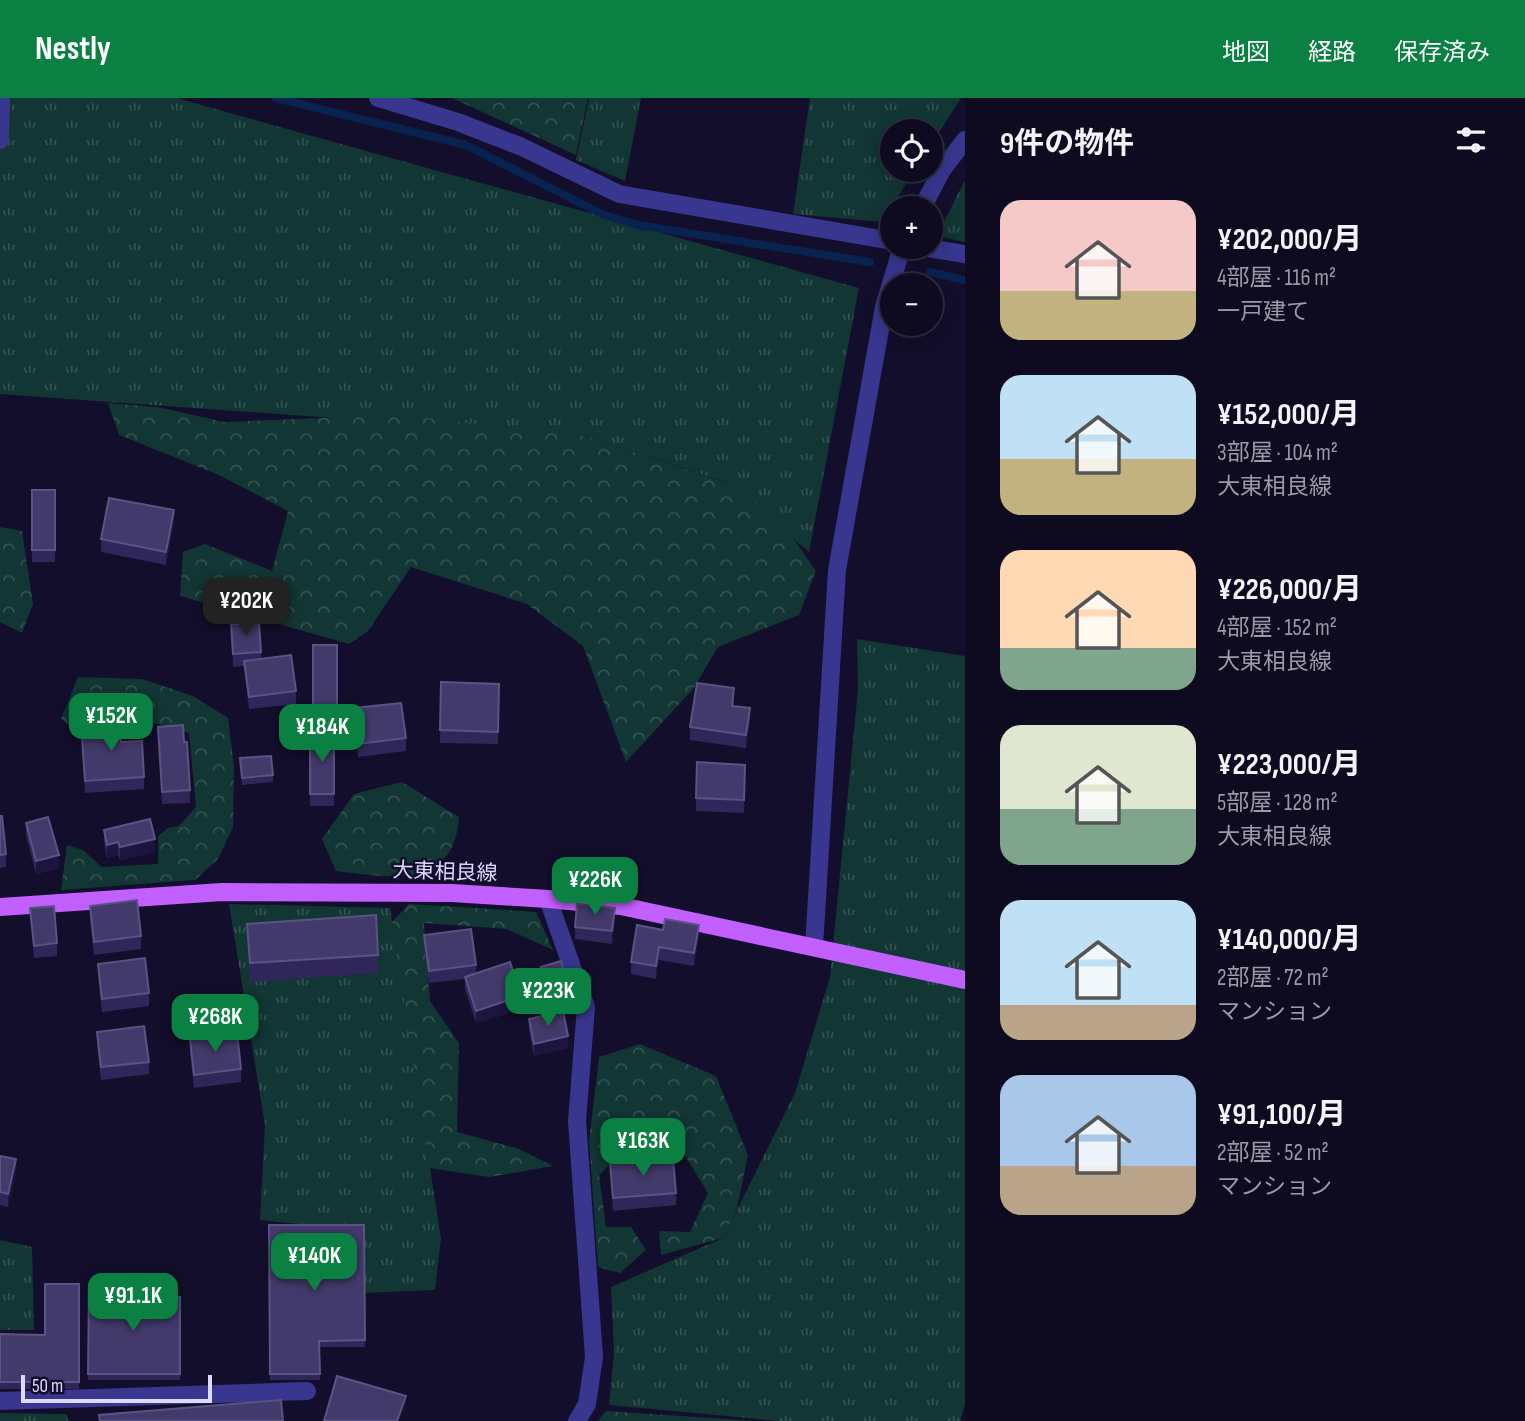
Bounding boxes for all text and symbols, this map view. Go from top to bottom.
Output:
text: Nestly [35,29,111,69]
text: 地図 [1222,38,1270,67]
text: 経路 [1308,38,1356,67]
text: 保存済み [1394,38,1490,67]
map controls [880,119,943,336]
button: locate [880,119,943,182]
icon: filters [1452,121,1490,159]
text: 9件の物件 [1000,126,1134,162]
button: + [880,196,943,259]
text: ¥202,000/月 [1217,222,1362,258]
icon: home [1056,228,1140,312]
text: 4部屋 · 116 m² [1217,264,1336,292]
button: − [880,273,943,336]
text: 一戸建て [1217,298,1309,326]
text: ¥152,000/月 [1217,397,1360,433]
icon: home [1056,403,1140,487]
text: 3部屋 · 104 m² [1217,439,1338,467]
text: 大東相良線 [1217,473,1332,501]
text: ¥226,000/月 [1217,572,1362,608]
pin: ¥202K [197,578,295,638]
icon: home [1056,578,1140,662]
text: ¥202K [219,587,273,615]
text: 4部屋 · 152 m² [1217,614,1337,642]
text: 大東相良線 [1217,648,1332,676]
pin: ¥152K [62,694,160,753]
text: ¥152K [85,702,137,730]
pin: ¥184K [273,704,371,764]
text: ¥184K [295,713,349,741]
text: ¥223,000/月 [1217,747,1361,783]
icon: home [1056,753,1140,837]
text: 5部屋 · 128 m² [1217,789,1338,817]
text: 大東相良線 [1217,823,1332,851]
street label: 大東相良線 [392,858,498,886]
pin: ¥226K [546,858,644,917]
text: ¥226K [568,866,622,894]
text: ¥140,000/月 [1217,922,1362,958]
icon: home [1056,928,1140,1012]
text: 2部屋 · 72 m² [1217,964,1329,992]
pin: ¥223K [499,968,597,1028]
text: ¥223K [521,977,575,1005]
pin: ¥268K [166,995,264,1054]
text: マンション [1217,998,1332,1026]
text: ¥268K [188,1003,242,1031]
text: ¥91,100/月 [1217,1097,1346,1133]
icon: home [1056,1103,1140,1187]
pin: ¥163K [594,1118,692,1178]
text: ¥163K [616,1127,670,1155]
text: 2部屋 · 52 m² [1217,1139,1329,1167]
text: マンション [1217,1173,1332,1201]
pin: ¥140K [265,1234,363,1293]
text: ¥140K [287,1242,341,1270]
pin: ¥91.1K [76,1274,190,1333]
text: ¥91.1K [104,1282,162,1310]
scale bar [21,1372,212,1404]
text: 50 m [32,1375,63,1398]

